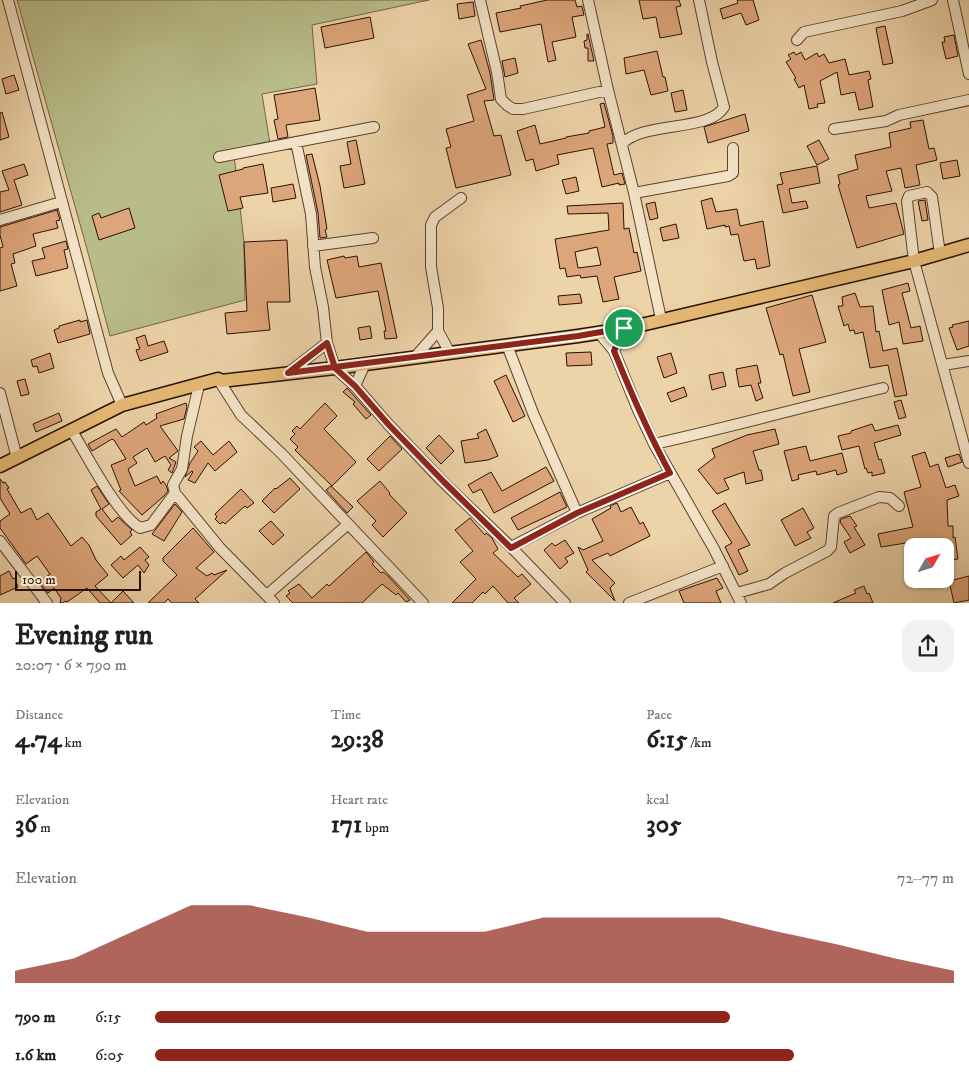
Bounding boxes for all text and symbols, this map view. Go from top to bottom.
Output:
pin [603,307,645,349]
icon: arrive [610,314,638,342]
north arrow [904,538,954,588]
map controls [904,538,954,588]
scale bar [15,568,141,591]
text: 100 m [22,571,56,589]
text: Evening run [15,618,153,653]
button: share [902,620,954,672]
text: 20:07 · 6 × 790 m [15,655,127,675]
text: Distance [15,706,63,724]
text: Time [331,706,361,724]
text: Pace [646,706,672,724]
text: 4.74 [15,724,62,755]
text: 29:38 [331,724,384,755]
text: 6:15 [646,724,687,755]
text: km [62,734,82,752]
text: /km [687,734,712,752]
text: Elevation [15,791,69,809]
text: Heart rate [331,791,388,809]
text: kcal [646,791,669,809]
text: 36 [15,809,37,840]
text: 171 [331,809,362,840]
text: 305 [646,809,682,840]
text: m [37,819,51,837]
text: bpm [362,819,389,837]
text: Elevation [15,868,77,888]
text: 72–77 m [897,868,954,888]
text: 790 m [15,1007,55,1027]
text: 6:15 [95,1007,121,1027]
text: 1.6 km [15,1045,56,1065]
text: 6:05 [95,1045,124,1065]

